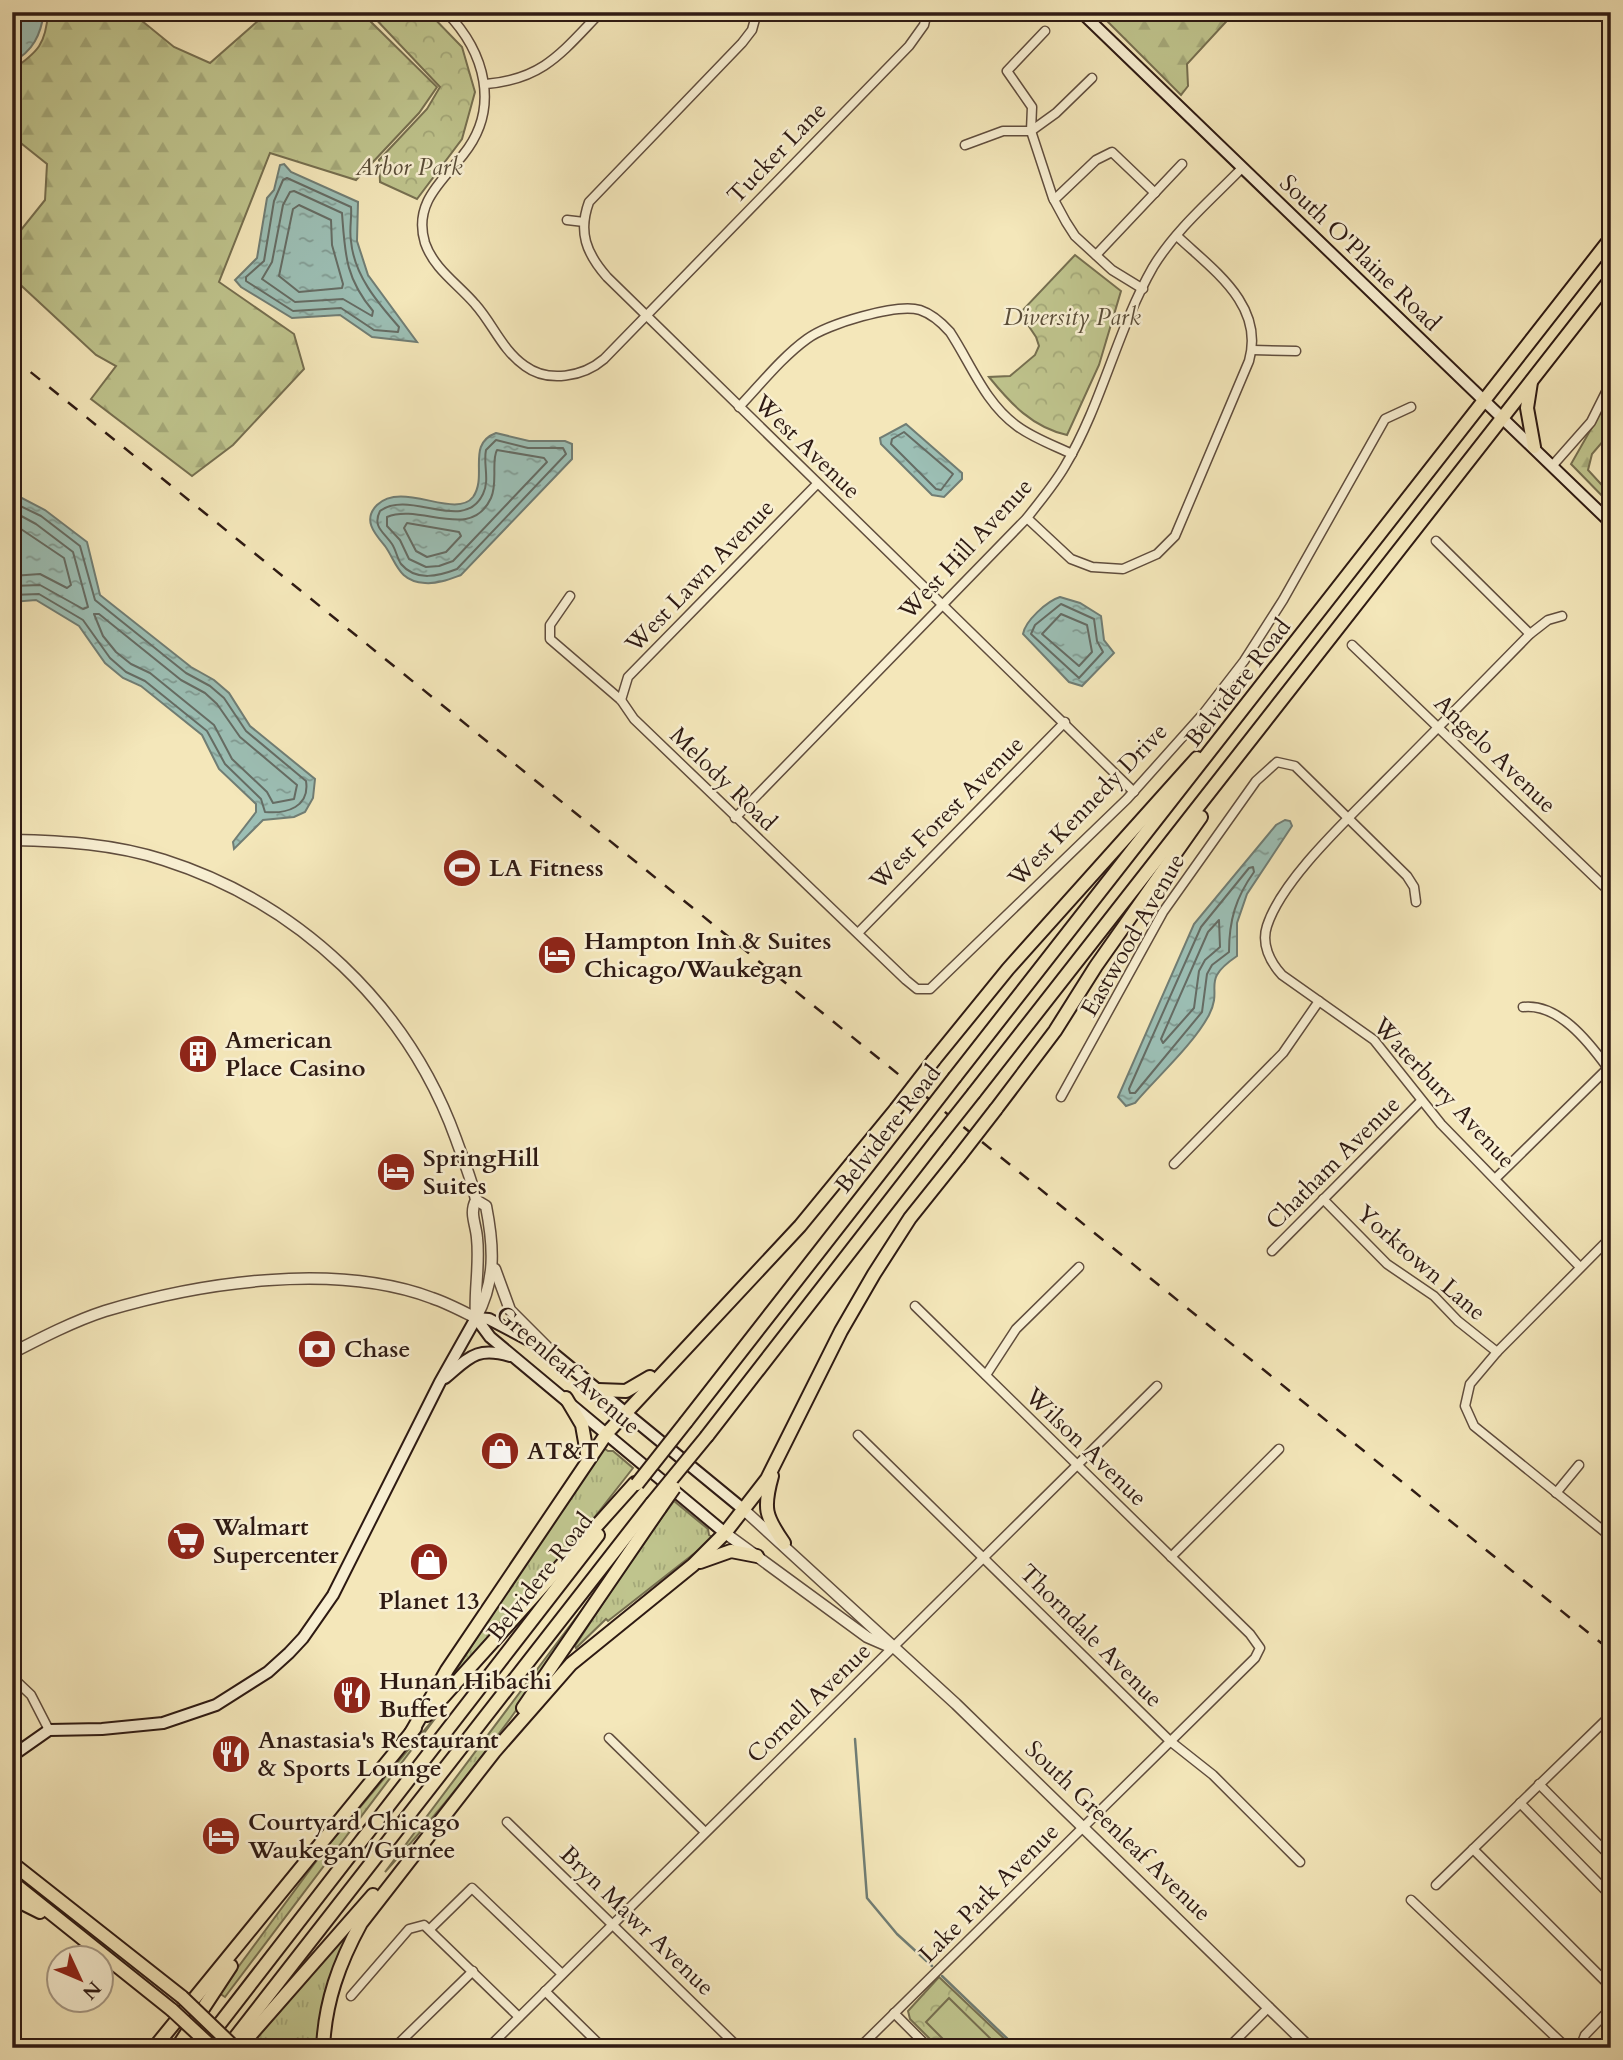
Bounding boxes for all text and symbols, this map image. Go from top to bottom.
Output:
street label: Tucker Lane [720,95,834,211]
park label: Arbor Park [354,151,463,184]
street label: South O'Plaine Road [1272,167,1448,339]
park label: Diversity Park [1003,301,1141,334]
street label: West Avenue [745,387,868,507]
street label: West Hill Avenue [891,471,1040,628]
street label: West Lawn Avenue [617,492,782,661]
street label: Belvidere Road [1177,612,1299,754]
street label: Angelo Avenue [1427,687,1563,821]
street label: West Kennedy Drive [1000,716,1175,895]
street label: Melody Road [662,719,784,839]
street label: West Forest Avenue [862,729,1031,898]
sports icon: LA Fitness [441,847,483,889]
street label: Eastwood Avenue [1073,847,1193,1023]
place label: LA Fitness [489,852,604,885]
place label: Hampton Inn & Suites Chicago/Waukegan [584,925,831,986]
hotel icon: Hampton Inn & Suites Chicago/Waukegan [536,934,578,976]
street label: Waterbury Avenue [1364,1009,1523,1176]
place label: American Place Casino [225,1024,366,1085]
building icon: American Place Casino [177,1033,219,1075]
street label: Belvidere Road [827,1058,949,1200]
street label: Chatham Avenue [1259,1089,1407,1237]
place label: SpringHill Suites [423,1142,539,1203]
hotel icon: SpringHill Suites [375,1151,417,1193]
street label: Yorktown Lane [1349,1197,1493,1329]
street label: Greenleaf Avenue [488,1298,648,1442]
bank icon: Chase [296,1328,338,1370]
place label: Chase [344,1333,410,1366]
street label: Wilson Avenue [1017,1379,1154,1514]
shop icon: AT&T [479,1430,521,1472]
place label: AT&T [527,1435,599,1468]
street label: Belvidere Road [479,1506,601,1648]
place label: Walmart Supercenter [212,1511,339,1572]
supermarket icon: Walmart Supercenter [165,1520,207,1562]
shop icon: Planet 13 [408,1541,450,1583]
street label: Thorndale Avenue [1012,1557,1170,1715]
place label: Planet 13 [379,1585,479,1618]
street label: Cornell Avenue [740,1635,878,1771]
place label: Hunan Hibachi Buffet [379,1665,552,1726]
restaurant icon: Hunan Hibachi Buffet [331,1674,373,1716]
place label: Anastasia's Restaurant & Sports Lounge [258,1724,499,1785]
restaurant icon: Anastasia's Restaurant & Sports Lounge [210,1733,252,1775]
street label: South Greenleaf Avenue [1018,1733,1218,1929]
place label: Courtyard Chicago Waukegan/Gurnee [247,1806,460,1867]
hotel icon: Courtyard Chicago Waukegan/Gurnee [200,1815,242,1857]
street label: Lake Park Avenue [912,1816,1066,1970]
street label: Bryn Mawr Avenue [552,1839,722,2003]
north arrow [46,1944,116,2014]
text: N [76,1975,107,2005]

